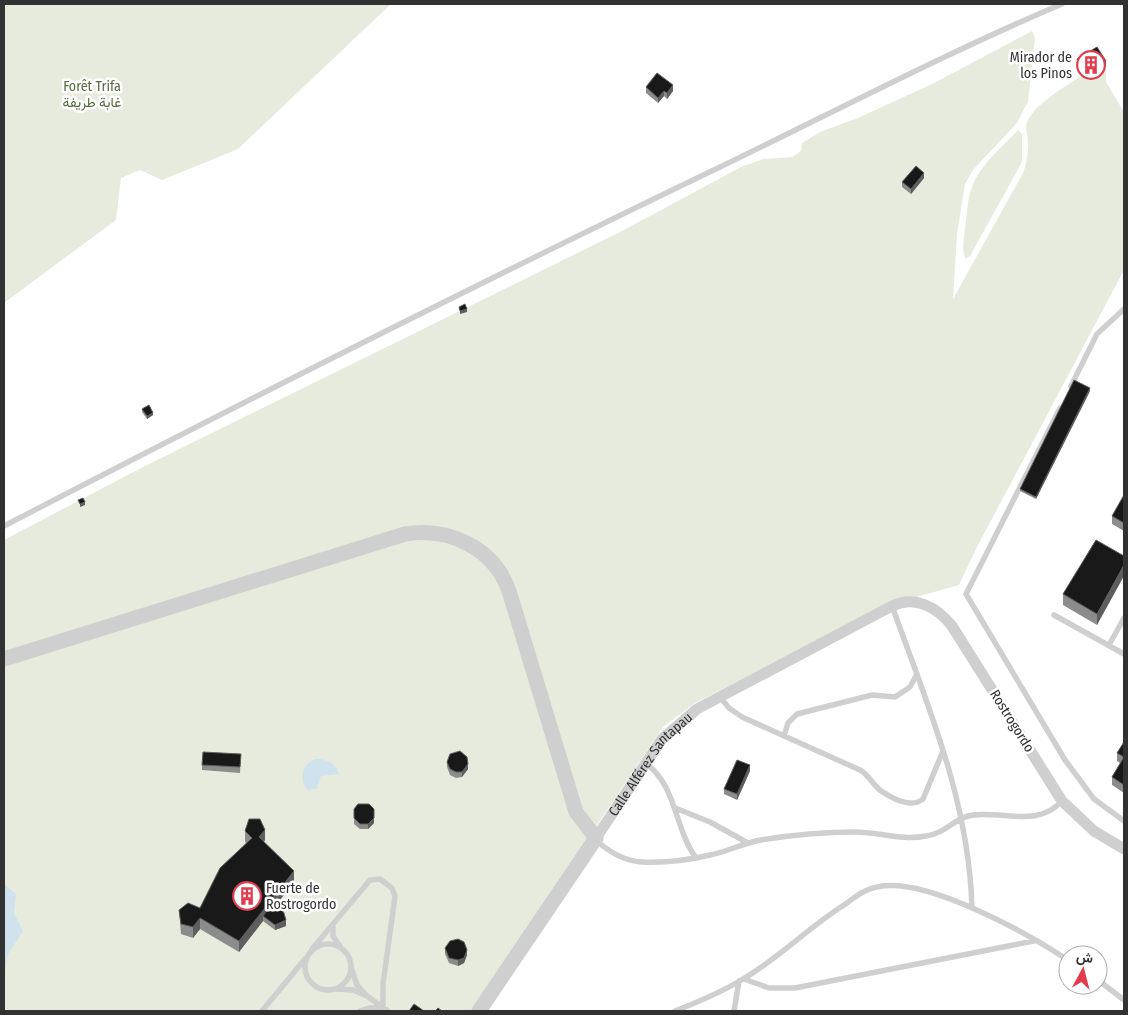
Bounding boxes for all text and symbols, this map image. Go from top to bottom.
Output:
place label: Mirador de los Pinos [1010,49,1072,82]
building icon: Mirador de los Pinos [1076,50,1106,80]
park label: Forêt Trifa غابة طريفة [63,78,121,111]
street label: Rostrogordo [986,687,1038,755]
street label: Calle Alférez Santapau [605,709,696,819]
place label: Fuerte de Rostrogordo [266,880,336,913]
building icon: Fuerte de Rostrogordo [232,881,262,911]
north arrow [1058,945,1108,995]
text: ش [1075,948,1094,967]

